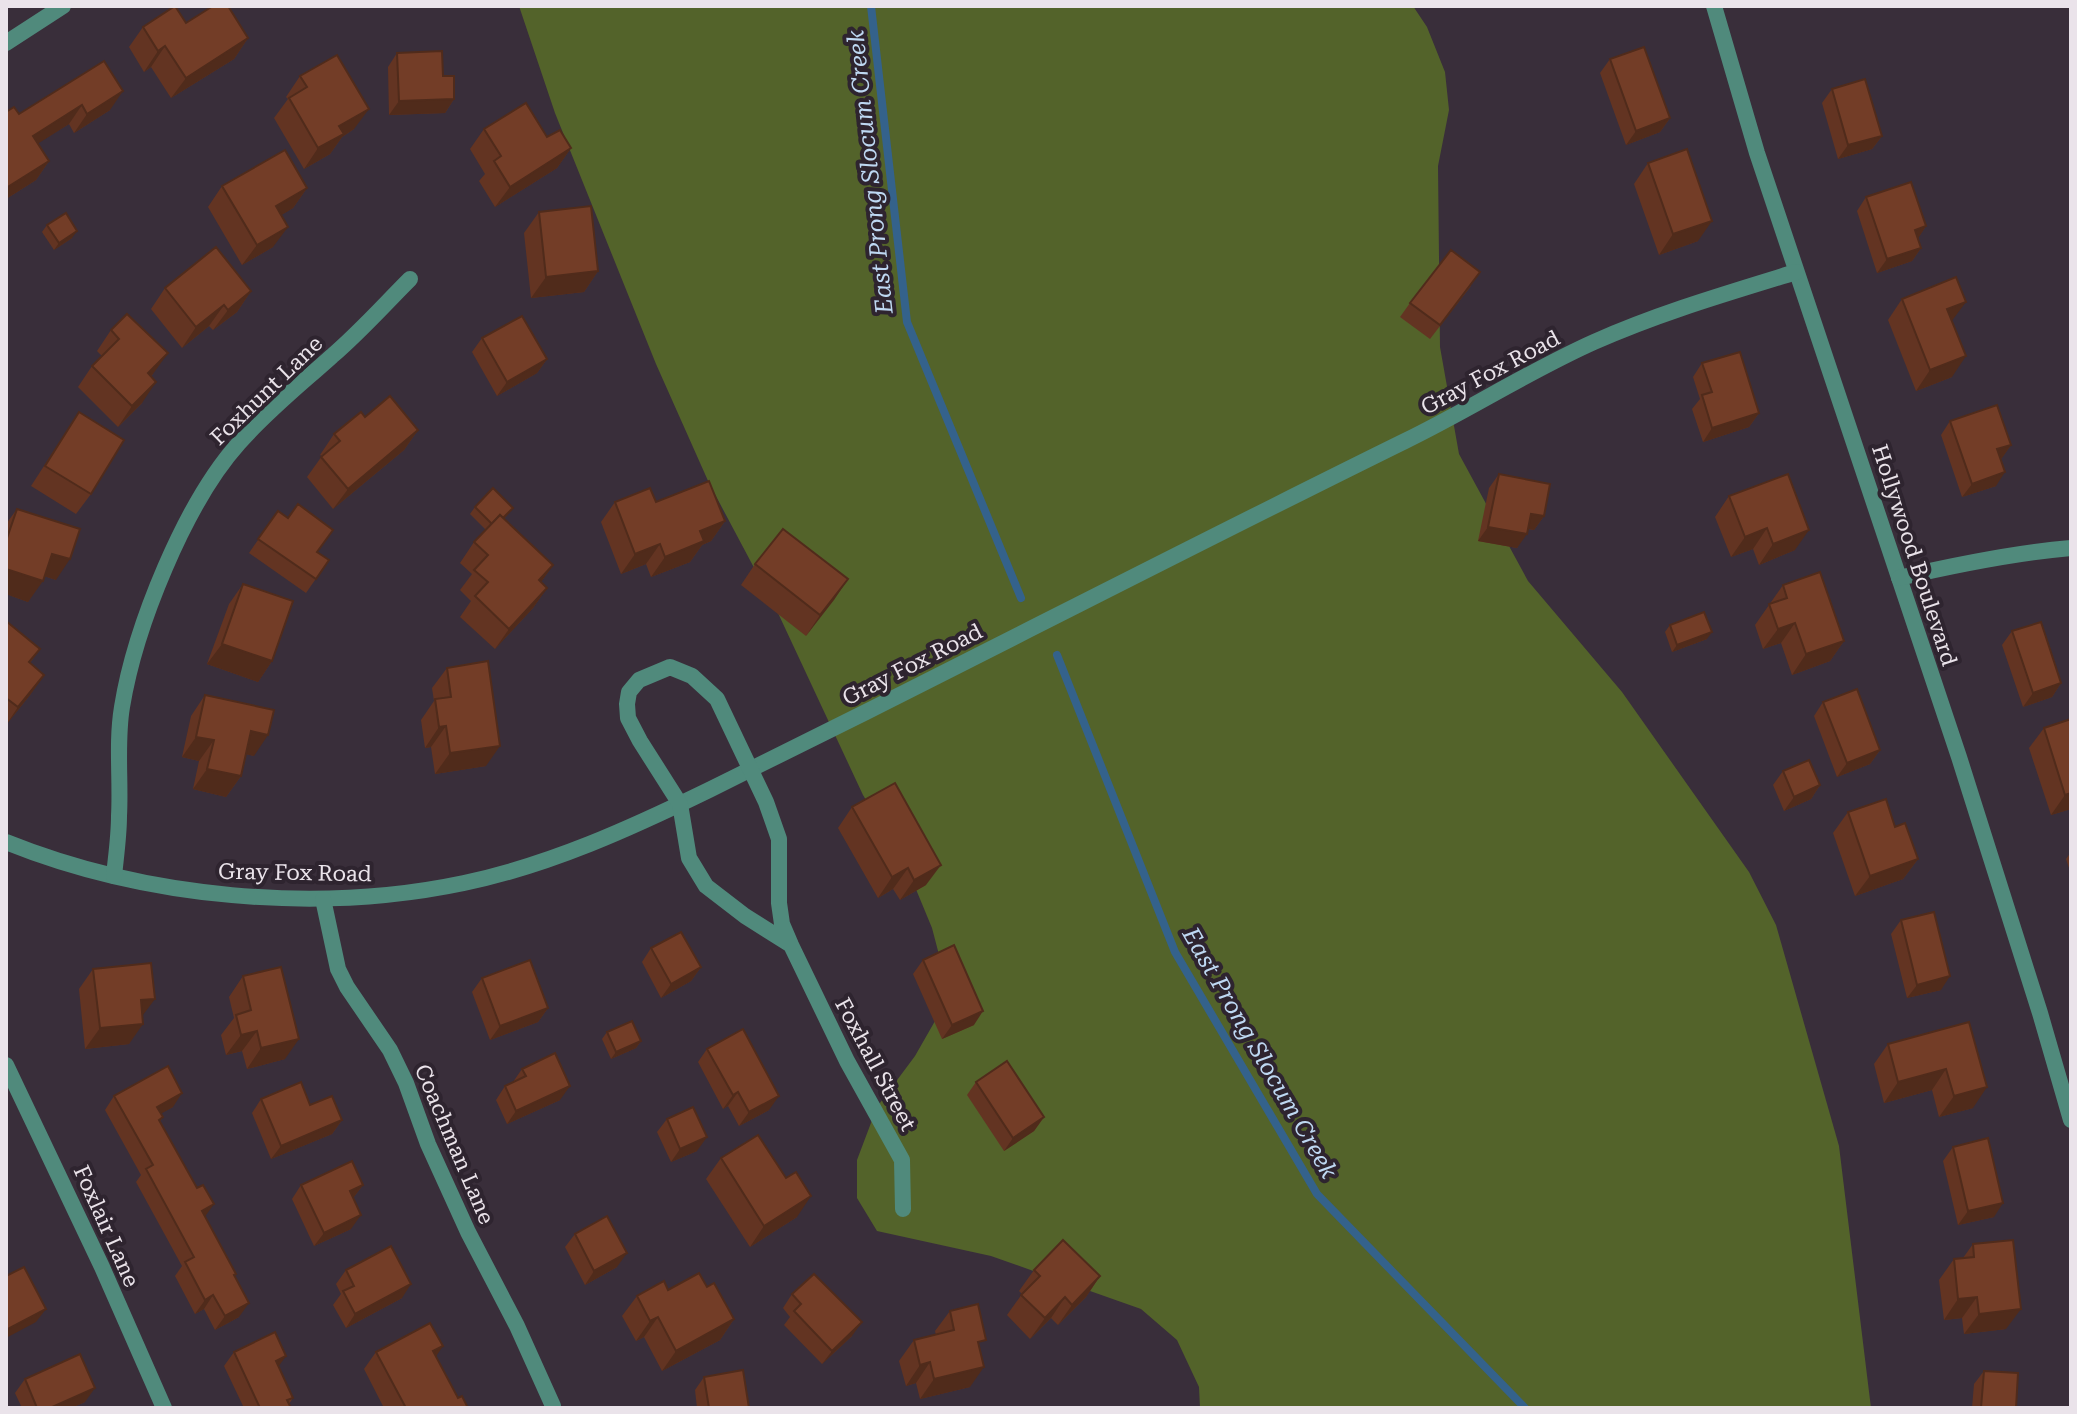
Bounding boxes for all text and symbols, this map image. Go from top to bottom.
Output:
water label: East Prong Slocum Creek [841,29,899,316]
street label: Gray Fox Road [1417,325,1564,420]
street label: Foxhunt Lane [205,331,327,450]
street label: Hollywood Boulevard [1867,441,1962,669]
street label: Gray Fox Road [838,618,986,710]
street label: Gray Fox Road [218,859,372,886]
water label: East Prong Slocum Creek [1176,922,1343,1183]
street label: Foxhall Street [830,994,921,1135]
street label: Coachman Lane [410,1061,499,1228]
street label: Foxlair Lane [69,1162,144,1291]

